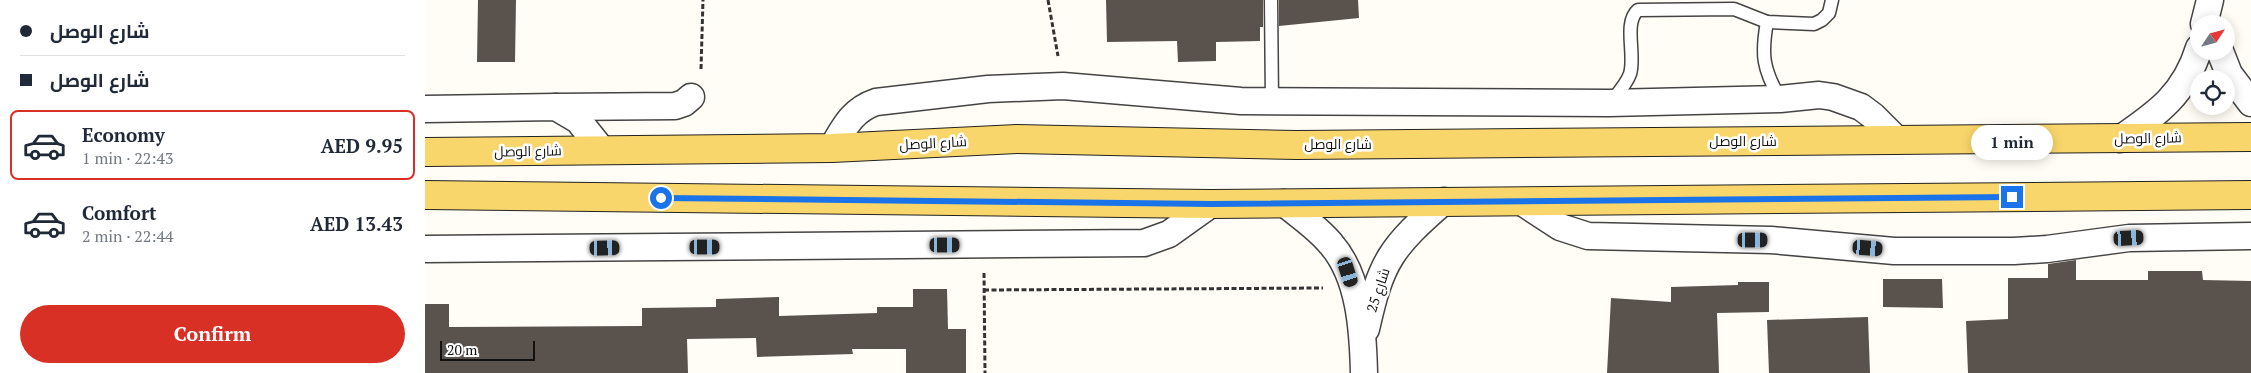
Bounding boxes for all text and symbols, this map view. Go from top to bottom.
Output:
north arrow [2190,15,2235,60]
map controls [2190,15,2235,115]
text: شارع الوصل [50,18,150,43]
text: شارع الوصل [50,67,150,92]
button: locate [2190,70,2235,115]
text: Economy [82,122,165,147]
icon: car [22,123,67,168]
callout: 1 min [1971,124,2053,160]
street label: شارع الوصل [2114,127,2182,148]
street label: شارع الوصل [899,131,967,154]
street label: شارع الوصل [1709,131,1777,150]
text: 1 min [1990,131,2034,153]
text: AED 9.95 [321,133,403,158]
street label: شارع الوصل [1304,134,1372,153]
street label: شارع الوصل [494,140,562,161]
text: 1 min · 22:43 [82,147,174,169]
route end [2001,186,2023,208]
route start [650,187,672,209]
text: Comfort [82,200,157,225]
icon: car [22,201,67,246]
text: AED 13.43 [310,211,403,236]
text: 2 min · 22:44 [82,225,174,247]
car [2113,230,2144,246]
car [1738,233,1768,248]
car [930,238,960,253]
car [1852,239,1883,257]
car [589,240,620,256]
car [690,240,720,255]
car [1336,255,1359,289]
street label: شارع 25 [1361,265,1394,314]
button: Confirm [20,305,405,363]
scale bar [440,338,535,361]
text: 20 m [447,340,477,359]

